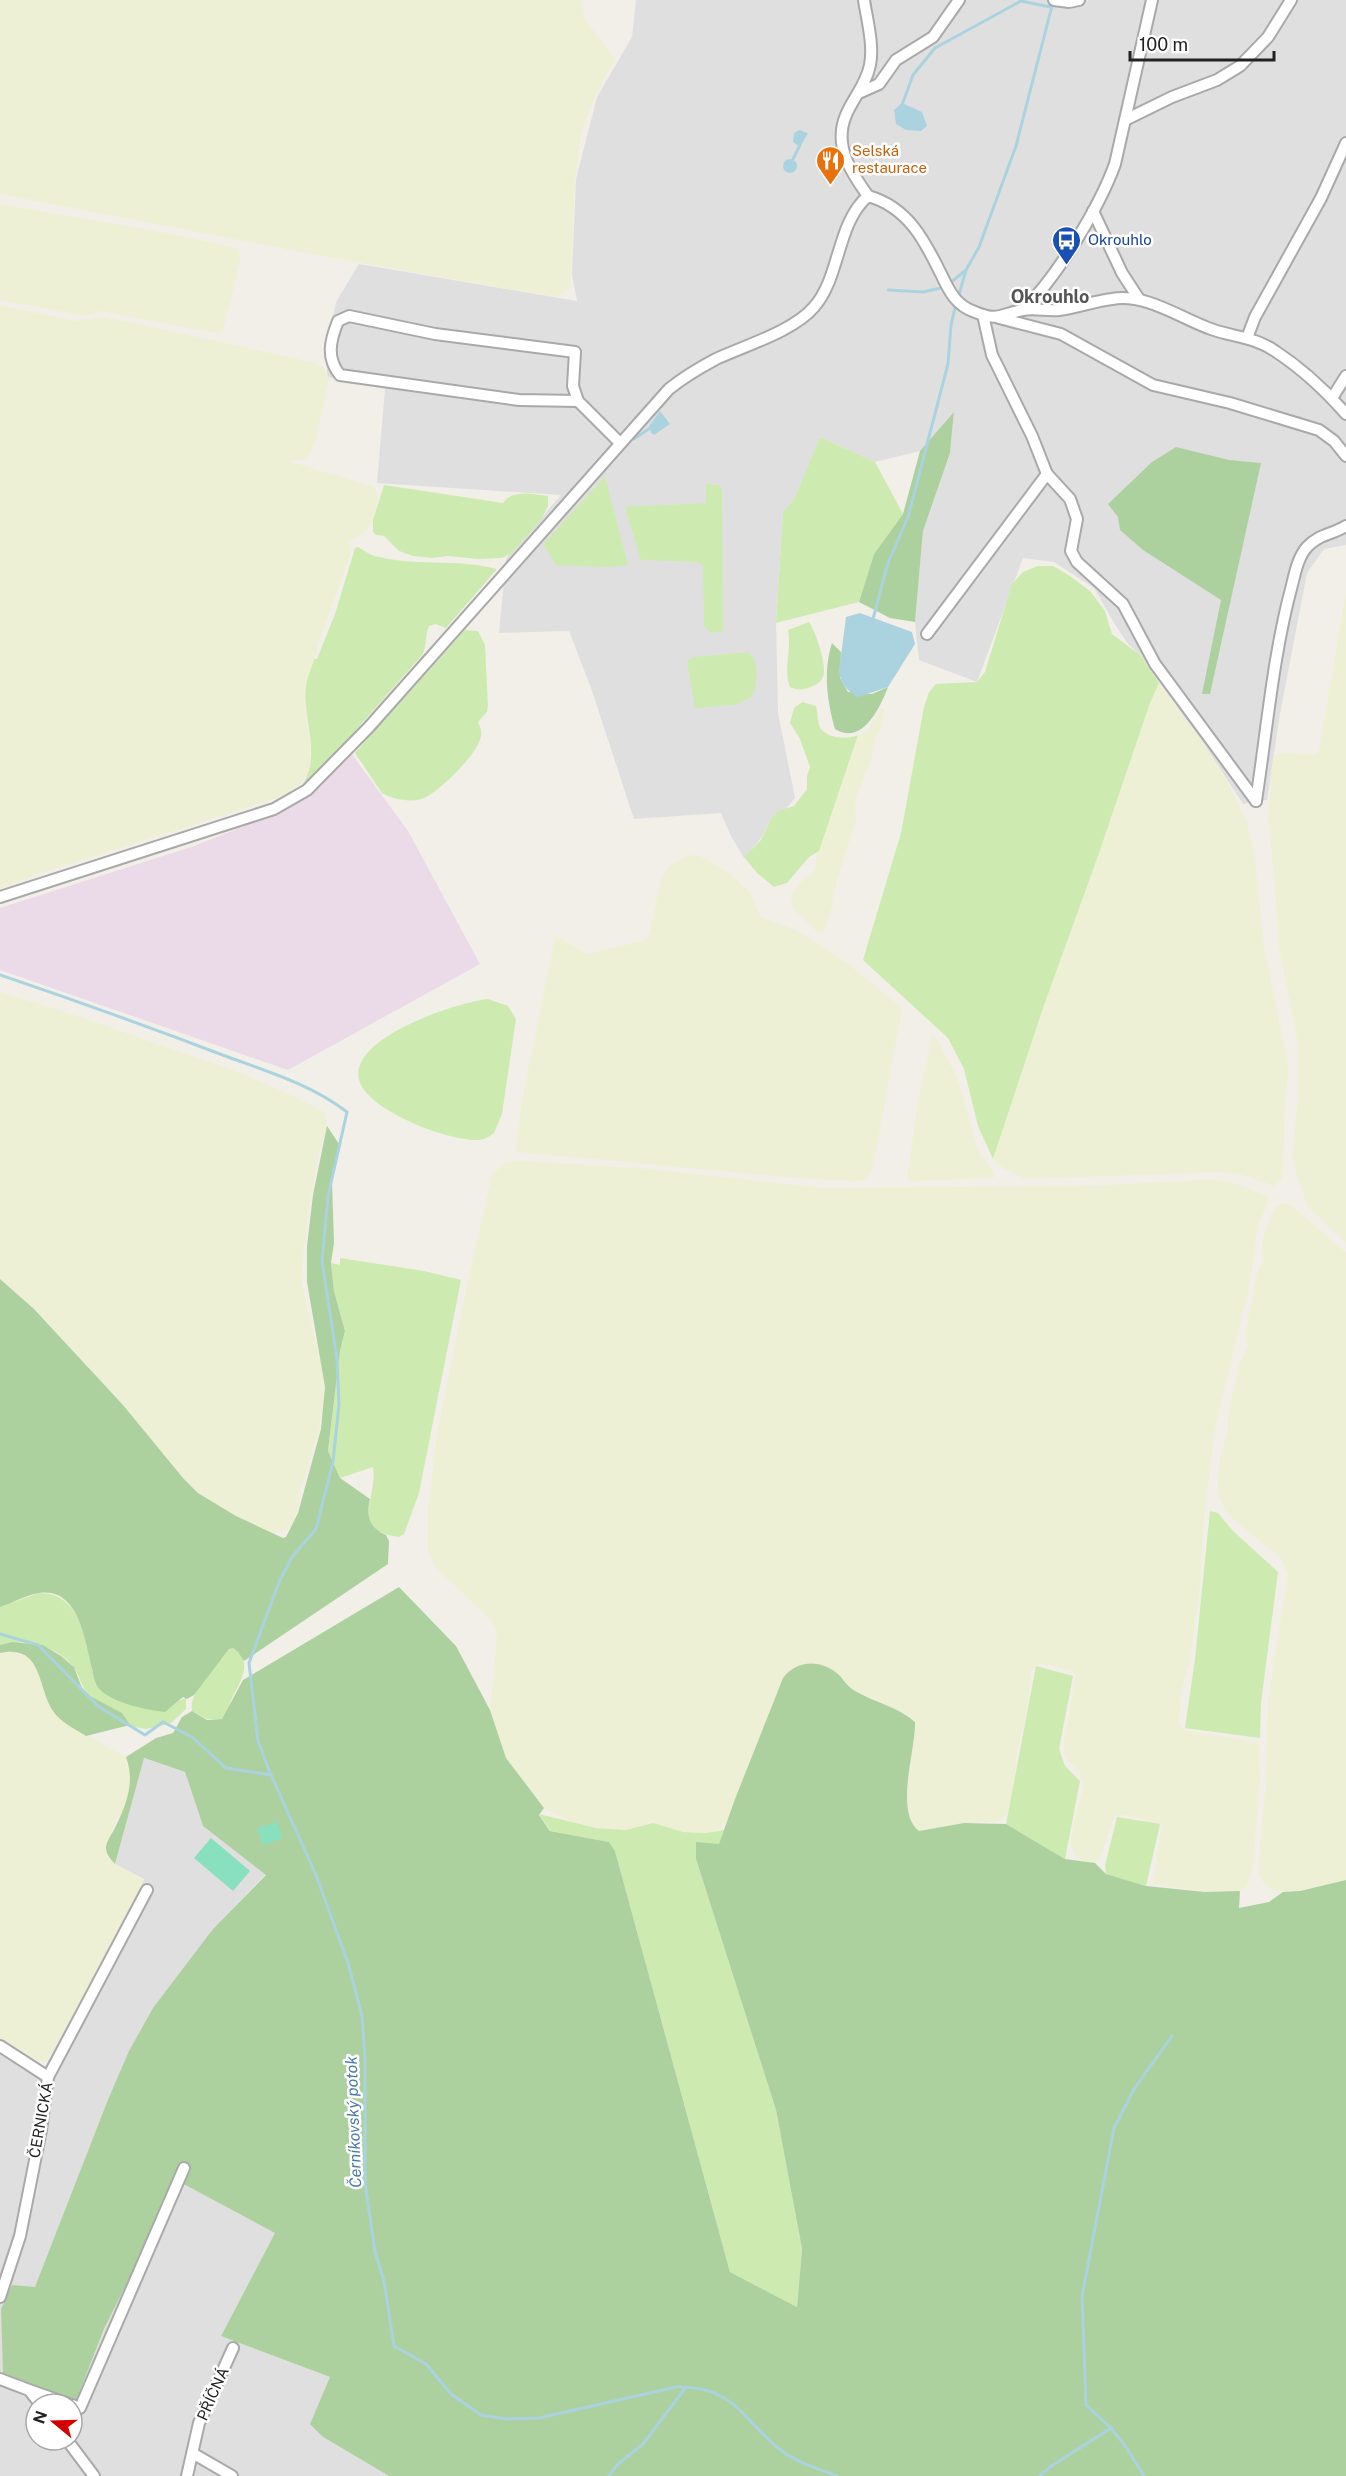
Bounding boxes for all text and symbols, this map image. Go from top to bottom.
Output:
scale bar [1130,24,1274,62]
text: 100 m [1139,34,1188,55]
place label: Selská restaurace [852,142,927,176]
restaurant icon: Selská restaurace [815,144,847,186]
bus stop icon: Okrouhlo [1051,224,1083,266]
place label: Okrouhlo [1088,231,1152,248]
district label: Okrouhlo [1011,286,1089,307]
water label: Černíkovský potok [341,2055,365,2188]
street label: ČERNICKÁ [25,2080,56,2159]
street label: PŘÍČNÁ [193,2364,232,2423]
north arrow [24,2392,84,2452]
text: N [29,2408,51,2426]

